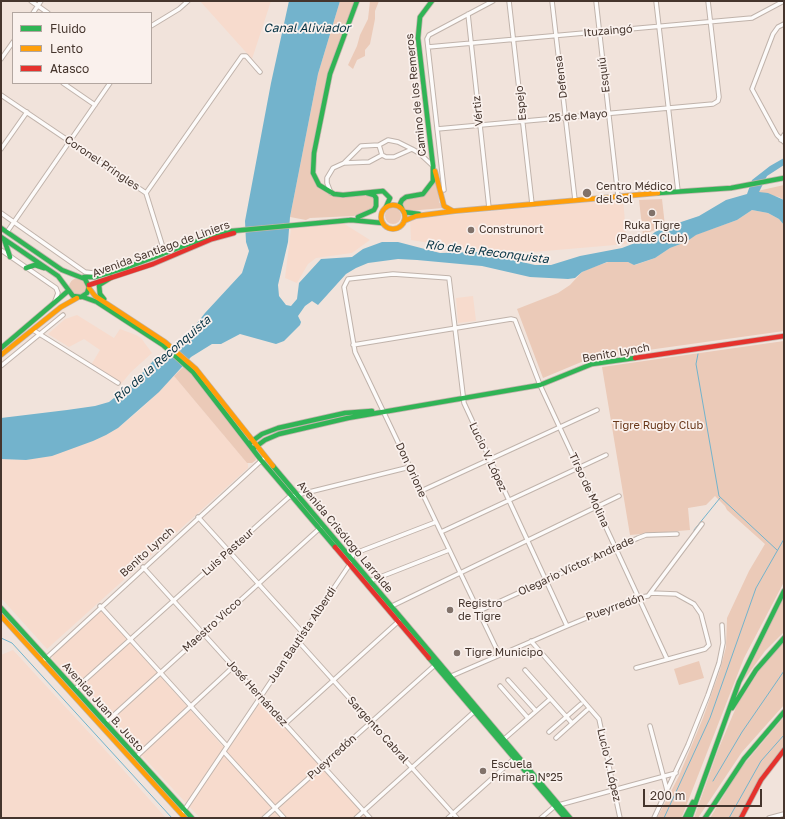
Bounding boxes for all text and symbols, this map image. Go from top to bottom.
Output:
legend [12,12,152,84]
text: Fluido [50,21,86,36]
water label: Canal Aliviador [264,21,350,35]
street label: Ituzaingó [583,22,633,40]
street label: Camino de los Remeros [403,33,429,157]
text: Lento [50,41,83,56]
street label: Defensa [552,55,570,99]
street label: Esquiú [595,57,613,93]
text: Atasco [50,61,89,76]
street label: Espejo [513,85,529,121]
street label: Vértiz [470,95,486,127]
street label: 25 de Mayo [548,107,608,125]
street label: Coronel Pringles [62,133,142,193]
place label: Centro Médico del Sol [596,180,673,206]
marker: Centro Médico del Sol [581,187,593,199]
marker: Ruka Tigre (Paddle Club) [647,208,657,218]
street label: Avenida Santiago de Liniers [90,218,232,280]
place label: Ruka Tigre (Paddle Club) [616,219,688,245]
place label: Construnort [479,223,543,237]
marker: Construnort [466,225,476,235]
water label: Río de la Reconquista [424,237,550,267]
water label: Río de la Reconquista [110,313,214,405]
street label: Benito Lynch [581,341,651,365]
park label: Tigre Rugby Club [613,419,703,433]
street label: Lucio V. López [466,420,510,494]
street label: Don Orione [393,441,429,499]
street label: Tirso de Molina [566,451,612,529]
street label: Avenida Crisólogo Larralde [294,479,396,595]
street label: Benito Lynch [117,524,177,580]
street label: Luis Pasteur [199,525,257,579]
street label: Olegario Víctor Andrade [516,533,636,599]
street label: Juan Bautista Alberdi [265,584,339,686]
street label: Pueyrredón [584,590,646,624]
street label: Maestro Vicco [180,595,244,655]
place label: Registro de Tigre [458,597,502,623]
marker: Registro de Tigre [445,605,455,615]
place label: Tigre Municipo [465,646,543,660]
marker: Tigre Municipo [452,648,462,658]
street label: José Hernández [224,657,290,729]
street label: Avenida Juan B. Justo [59,660,147,754]
street label: Sargento Cabral [345,694,411,766]
street label: Lucio V. López [594,727,624,803]
street label: Pueyrredón [305,732,359,782]
place label: Escuela Primaria Nº25 [491,758,563,784]
marker: Escuela Primaria Nº25 [478,766,488,776]
scale bar [645,781,764,807]
text: 200 m [650,788,685,803]

